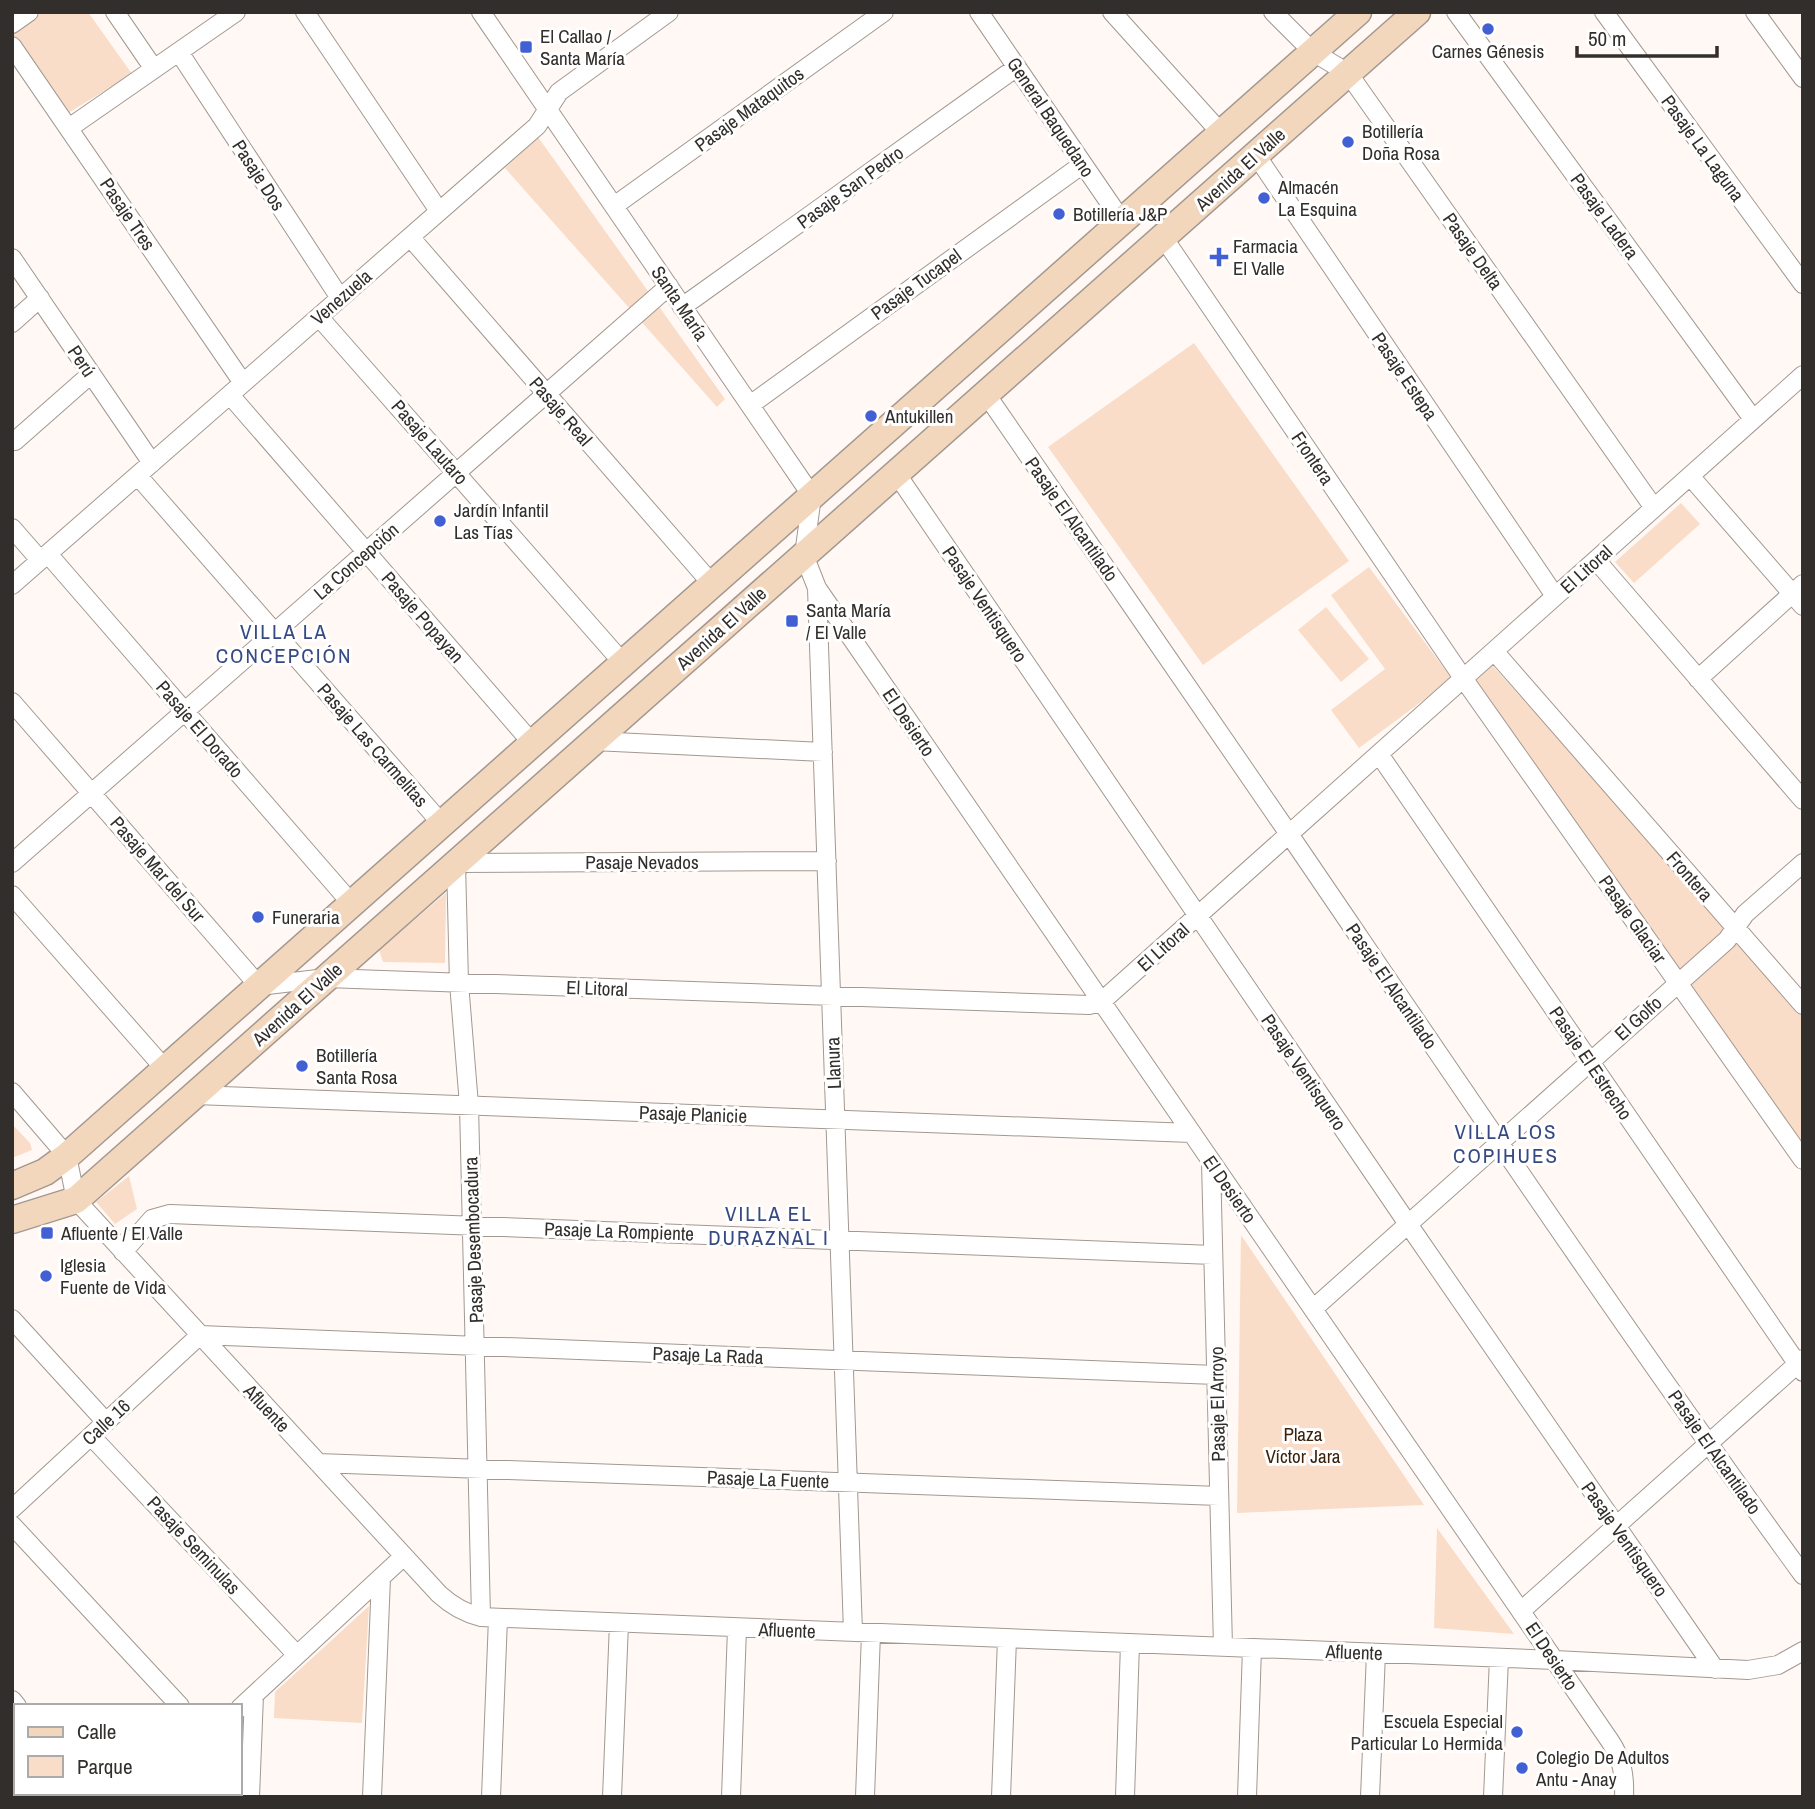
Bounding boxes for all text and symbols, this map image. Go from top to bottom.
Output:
scale bar [1577,14,1717,58]
marker: Carnes Génesis [1480,21,1496,37]
place label: El Callao / Santa María [540,23,625,71]
text: 50 m [1588,24,1626,53]
place label: Carnes Génesis [1432,38,1544,64]
marker: El Callao / Santa María [518,39,534,55]
street label: General Baquedano [1001,52,1101,182]
street label: Pasaje Mataquitos [689,60,809,157]
street label: Pasaje La Laguna [1656,90,1751,207]
place label: Botillería Doña Rosa [1362,118,1440,166]
street label: Avenida El Valle [1189,122,1291,217]
marker: Botillería Doña Rosa [1340,134,1356,150]
street label: Pasaje Dos [226,135,292,216]
street label: Pasaje San Pedro [792,140,908,234]
street label: Pasaje Ladera [1565,168,1645,265]
street label: Pasaje Tres [94,173,162,256]
place label: Almacén La Esquina [1277,174,1357,222]
marker: Almacén La Esquina [1256,190,1272,206]
place label: Botillería J&P [1073,201,1167,227]
marker: Botillería J&P [1051,206,1067,222]
street label: Pasaje Delta [1437,207,1509,295]
place label: Farmacia El Valle [1233,233,1298,281]
street label: Pasaje Tucapel [866,242,966,326]
marker: Farmacia El Valle [1211,249,1227,265]
street label: Santa María [645,261,715,346]
street label: Venezuela [305,263,377,331]
street label: Pasaje Estepa [1366,327,1444,425]
street label: Perú [62,340,102,382]
street label: Pasaje Real [524,371,598,451]
street label: Pasaje Lautaro [386,394,474,490]
place label: Antukillen [884,403,953,429]
marker: Antukillen [863,408,879,424]
street label: Frontera [1286,426,1340,490]
street label: Pasaje El Alcantilado [1019,452,1125,586]
place label: Jardín Infantil Las Tías [454,497,548,545]
marker: Jardín Infantil Las Tías [432,513,448,529]
street label: La Concepción [308,517,404,605]
street label: El Litoral [1554,539,1618,599]
street label: Pasaje Ventisquero [936,541,1034,667]
street label: Pasaje Popayan [376,566,470,668]
street label: Avenida El Valle [670,581,772,676]
place label: Santa María / El Valle [806,597,891,645]
marker: Santa María / El Valle [784,613,800,629]
district label: VILLA LA CONCEPCIÓN [216,617,352,670]
street label: Pasaje El Dorado [150,675,250,783]
street label: Pasaje Las Carmelitas [312,677,434,813]
street label: El Desierto [877,683,941,761]
street label: Pasaje Mar del Sur [105,810,212,928]
street label: Frontera [1661,845,1719,907]
street label: Pasaje Nevados [585,849,699,875]
street label: Pasaje Glaciar [1593,870,1673,969]
place label: Funeraria [272,904,340,930]
marker: Funeraria [250,909,266,925]
street label: El Litoral [1131,917,1195,977]
street label: Pasaje El Alcantilado [1340,918,1444,1054]
street label: Avenida El Valle [246,957,348,1052]
street label: El Litoral [566,974,628,1002]
street label: El Golfo [1609,990,1667,1046]
street label: Pasaje El Estrecho [1543,1001,1639,1125]
street label: Pasaje Ventisquero [1255,1009,1353,1135]
street label: Llanura [819,1036,847,1089]
place label: Botillería Santa Rosa [316,1042,398,1090]
marker: Botillería Santa Rosa [294,1058,310,1074]
street label: Pasaje Planicie [638,1099,748,1129]
district label: VILLA LOS COPIHUES [1453,1117,1559,1170]
street label: El Desierto [1197,1150,1263,1228]
street label: Pasaje Desembocadura [457,1156,489,1324]
district label: VILLA EL DURAZNAL I [708,1199,830,1252]
street label: Pasaje La Rompiente [544,1215,694,1247]
place label: Afluente / El Valle [60,1220,183,1246]
marker: Afluente / El Valle [39,1225,55,1241]
place label: Iglesia Fuente de Vida [60,1252,167,1300]
marker: Iglesia Fuente de Vida [38,1268,54,1284]
street label: Pasaje La Rada [652,1340,764,1370]
street label: Pasaje El Arroyo [1203,1346,1231,1462]
street label: Afluente [237,1377,296,1438]
street label: Pasaje El Alcantilado [1662,1385,1768,1519]
street label: Calle 16 [76,1393,136,1451]
park label: Plaza Víctor Jara [1265,1421,1341,1469]
street label: Pasaje La Fuente [707,1464,829,1494]
street label: Pasaje Ventisquero [1576,1476,1674,1602]
street label: Pasaje Seminulas [142,1490,246,1600]
street label: Afluente [757,1616,816,1644]
street label: El Desierto [1520,1617,1584,1695]
street label: Afluente [1324,1638,1383,1666]
legend [14,1704,242,1795]
place label: Escuela Especial Particular Lo Hermida [1351,1708,1503,1756]
text: Calle [77,1717,116,1746]
marker: Escuela Especial Particular Lo Hermida [1509,1724,1525,1740]
place label: Colegio De Adultos Antu - Anay [1535,1744,1670,1792]
text: Parque [77,1752,133,1781]
marker: Colegio De Adultos Antu - Anay [1514,1760,1530,1776]

